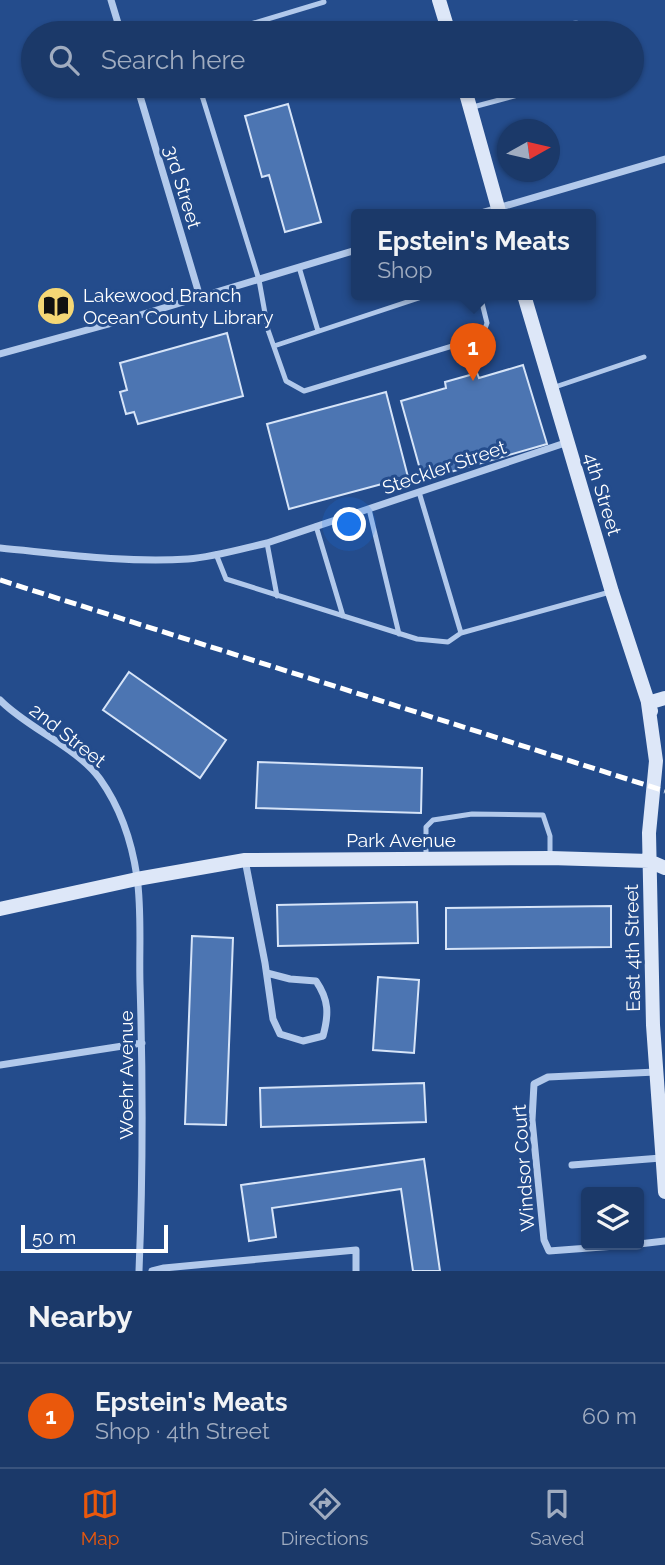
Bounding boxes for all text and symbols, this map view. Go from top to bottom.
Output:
search box [21,21,644,98]
icon: search [45,41,83,79]
text: Search here [101,45,245,75]
north arrow [497,119,560,182]
street label: 3rd Street [160,143,206,232]
popup [351,209,596,300]
text: Epstein's Meats [377,226,570,256]
text: Shop [377,256,432,283]
place label: Lakewood Branch Ocean County Library [83,284,274,328]
library icon: Lakewood Branch Ocean County Library [35,285,77,327]
pin: 1 [450,323,496,381]
street label: Steckler Street [379,435,509,498]
street label: 4th Street [580,450,626,539]
your location [332,507,366,541]
street label: 2nd Street [26,699,111,772]
street label: Park Avenue [346,829,456,851]
street label: East 4th Street [620,883,644,1012]
street label: Woehr Avenue [115,1010,137,1140]
street label: Windsor Court [508,1103,538,1232]
map controls [581,1187,644,1250]
button: layers [581,1187,644,1250]
scale bar [21,1222,168,1254]
text: 50 m [32,1226,76,1248]
text: Nearby [28,1299,132,1334]
text: Epstein's Meats [95,1387,288,1417]
text: 1 [45,1402,57,1429]
text: 60 m [582,1402,637,1429]
text: Shop · 4th Street [95,1417,270,1444]
tab: Map [81,1485,119,1549]
tab: Directions [281,1485,369,1549]
tab: Saved [530,1485,584,1549]

